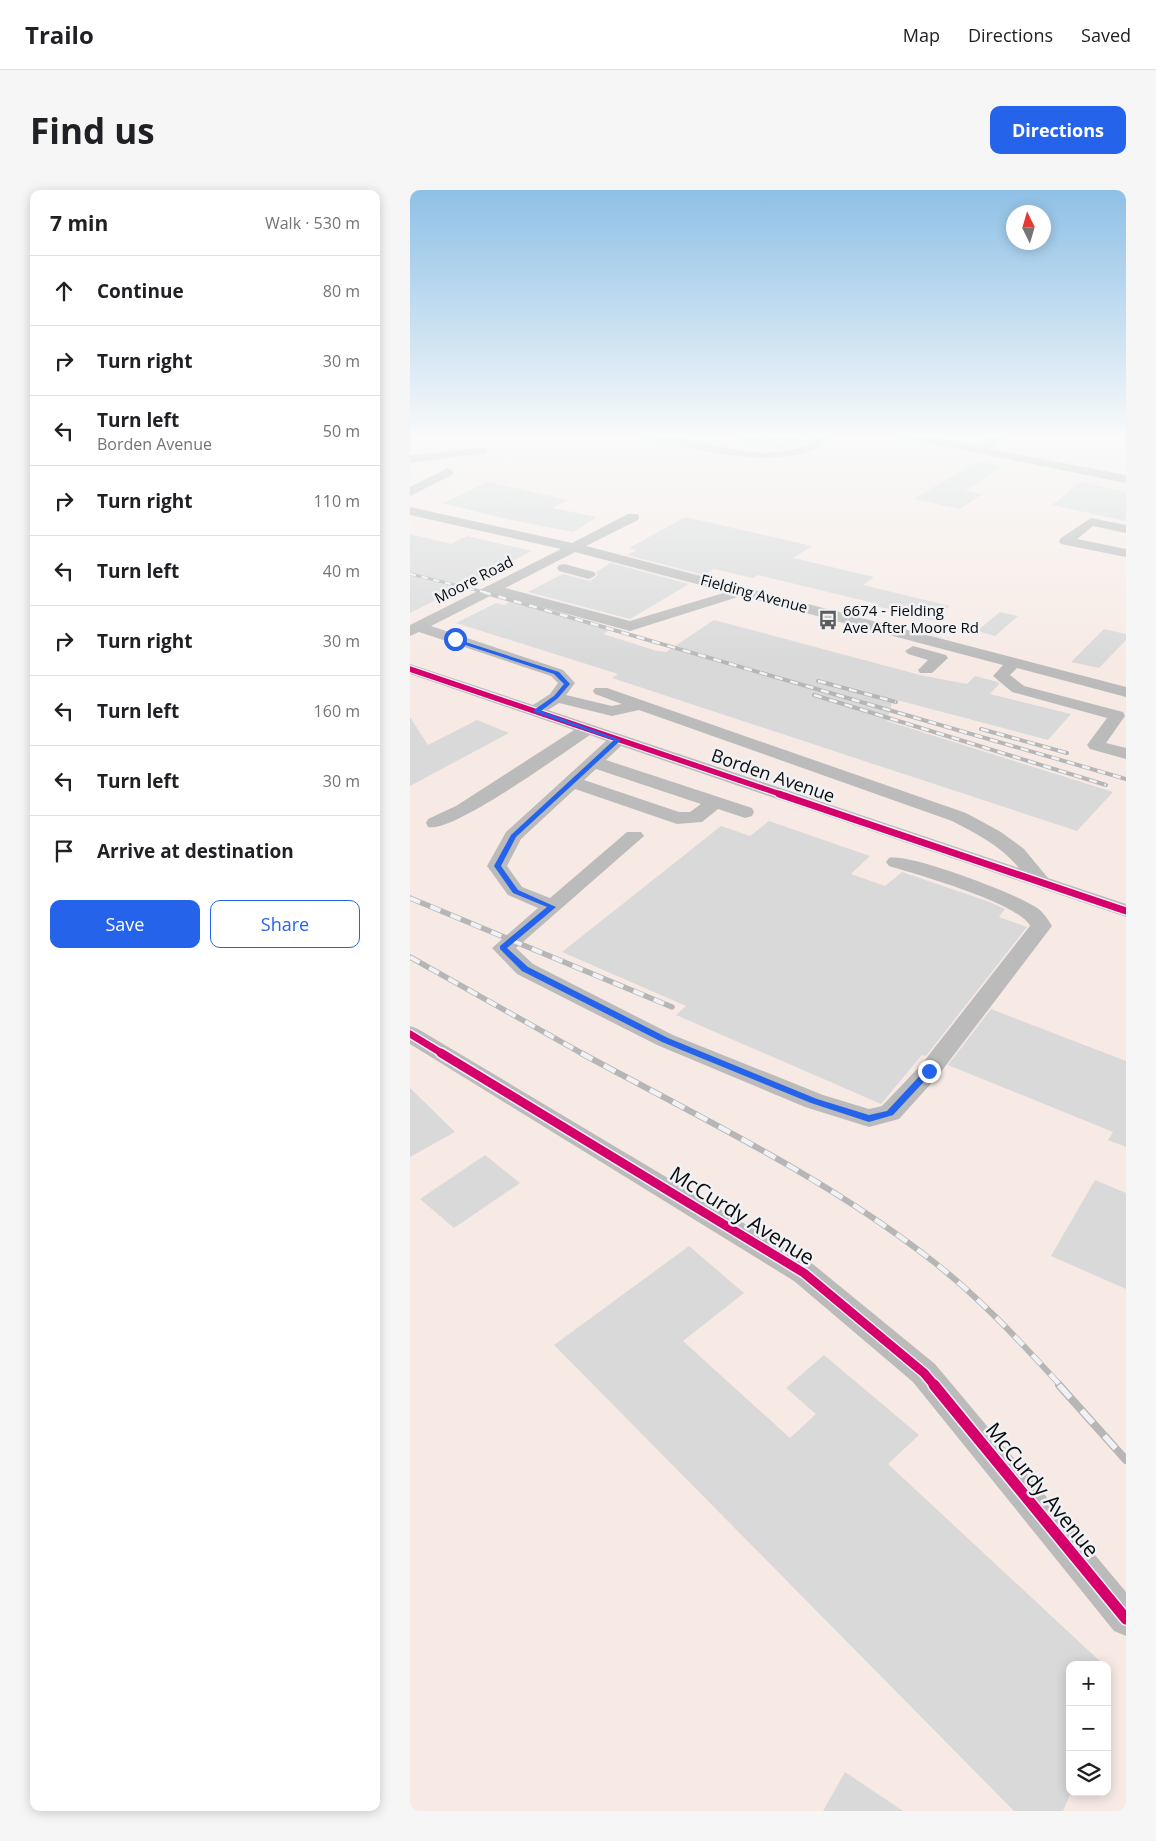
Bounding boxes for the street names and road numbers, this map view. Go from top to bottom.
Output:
street label: Moore Road [431,551,516,607]
street label: Fielding Avenue [698,569,810,617]
street label: Borden Avenue [708,743,838,807]
street label: McCurdy Avenue [665,1159,820,1271]
street label: McCurdy Avenue [980,1416,1106,1563]

